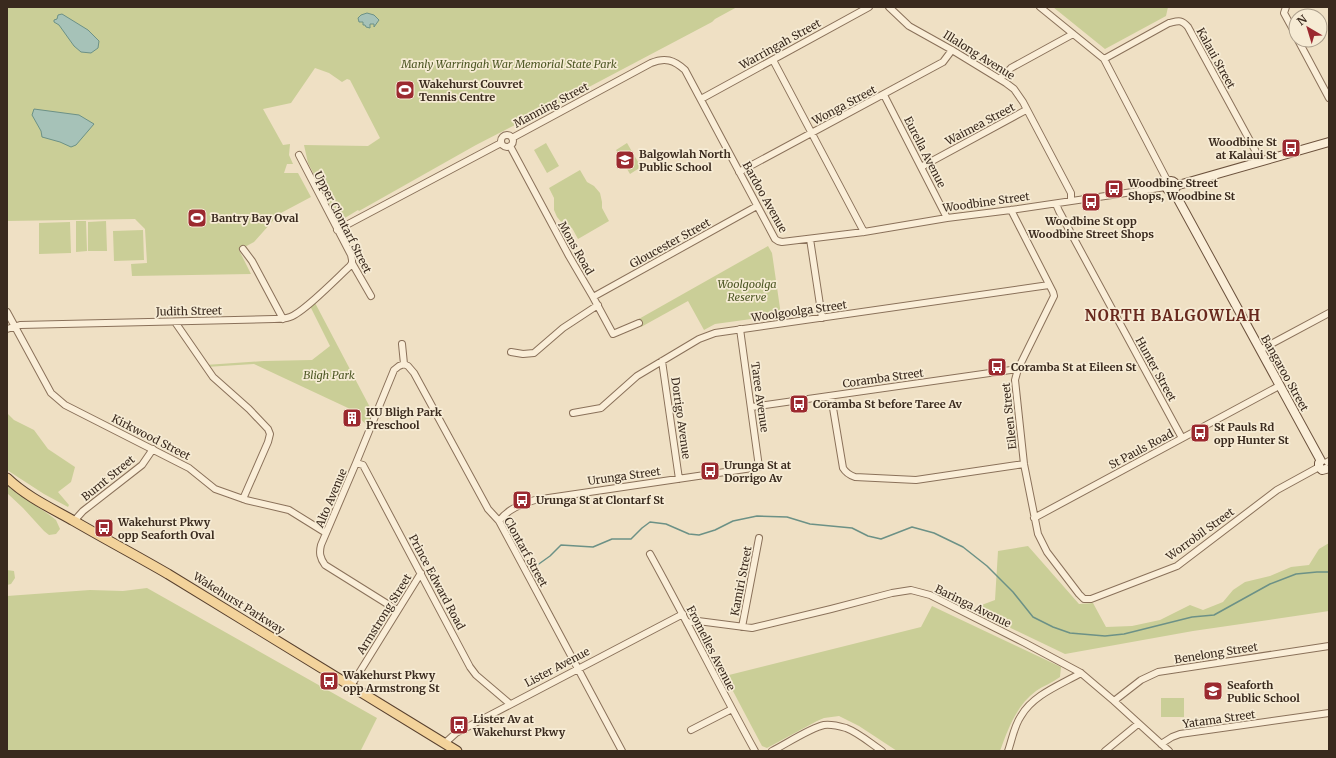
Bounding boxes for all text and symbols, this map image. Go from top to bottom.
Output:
north arrow [1288,8,1328,48]
text: N [1294,12,1310,28]
street label: Warringah Street [736,15,824,73]
street label: Kalaui Street [1194,25,1239,92]
street label: Illalong Avenue [941,27,1018,83]
park label: Manly Warringah War Memorial State Park [400,57,617,71]
place label: Wakehurst Couvret Tennis Centre [418,77,523,104]
sports icon: Wakehurst Couvret Tennis Centre [394,79,416,101]
street label: Manning Street [511,79,591,131]
street label: Wonga Street [809,82,879,128]
street label: Waimea Street [942,100,1018,149]
street label: Eurella Avenue [901,114,949,190]
place label: Woodbine St at Kalaui St [1207,135,1278,162]
bus stop icon: Woodbine St at Kalaui St [1280,137,1302,159]
place label: Balgowlah North Public School [639,147,731,174]
school or university icon: Balgowlah North Public School [614,149,636,171]
street label: Bardoo Avenue [740,159,790,235]
street label: Upper Clontarf Street [311,169,375,276]
place label: Woodbine Street Shops, Woodbine St [1127,176,1236,203]
bus stop icon: Woodbine Street Shops, Woodbine St [1103,178,1125,200]
street label: Woodbine Street [941,189,1031,215]
bus stop icon: Woodbine St opp Woodbine Street Shops [1080,191,1102,213]
sports icon: Bantry Bay Oval [186,207,208,229]
place label: Bantry Bay Oval [211,211,299,225]
place label: Woodbine St opp Woodbine Street Shops [1027,214,1154,241]
street label: Gloucester Street [627,215,713,271]
street label: Mons Road [555,219,597,277]
park label: Woolgoolga Reserve [717,277,777,304]
street label: Woolgoolga Street [749,297,848,325]
street label: Judith Street [155,303,223,319]
district label: NORTH BALGOWLAH [1085,306,1261,325]
street label: Bangaroo Street [1258,332,1312,414]
street label: Hunter Street [1133,334,1180,404]
bus stop icon: Coramba St at Eileen St [986,356,1008,378]
place label: Coramba St at Eileen St [1011,360,1137,374]
street label: Taree Avenue [748,361,772,433]
street label: Coramba Street [842,365,925,391]
park label: Bligh Park [303,368,355,382]
street label: Dorrigo Avenue [668,376,694,460]
street label: Eileen Street [998,381,1019,450]
bus stop icon: Coramba St before Taree Av [788,393,810,415]
place label: Coramba St before Taree Av [813,397,963,411]
place label: KU Bligh Park Preschool [366,405,443,432]
building icon: KU Bligh Park Preschool [341,407,363,429]
street label: Kirkwood Street [109,411,193,463]
place label: St Pauls Rd opp Hunter St [1214,420,1290,447]
bus stop icon: St Pauls Rd opp Hunter St [1189,422,1211,444]
street label: St Pauls Road [1106,426,1176,472]
street label: Burnt Street [78,452,138,504]
place label: Urunga St at Dorrigo Av [724,458,792,485]
bus stop icon: Urunga St at Dorrigo Av [699,460,721,482]
street label: Urunga Street [587,464,662,488]
street label: Alto Avenue [312,466,350,531]
bus stop icon: Urunga St at Clontarf St [511,489,533,511]
place label: Urunga St at Clontarf St [536,493,665,507]
street label: Worrobil Street [1163,504,1237,564]
place label: Wakehurst Pkwy opp Seaforth Oval [117,515,215,542]
street label: Clontarf Street [501,515,551,590]
bus stop icon: Wakehurst Pkwy opp Seaforth Oval [93,517,115,539]
street label: Prince Edward Road [406,532,468,632]
street label: Kamiri Street [727,544,755,617]
street label: Wakehurst Parkway [190,569,288,637]
street label: Armstrong Street [353,571,415,658]
street label: Baringa Avenue [933,582,1014,631]
street label: Fromelles Avenue [684,603,739,693]
street label: Benelong Street [1173,639,1259,666]
street label: Lister Avenue [522,644,592,690]
place label: Wakehurst Pkwy opp Armstrong St [342,668,440,695]
bus stop icon: Wakehurst Pkwy opp Armstrong St [318,670,340,692]
place label: Seaforth Public School [1227,678,1300,705]
school or university icon: Seaforth Public School [1202,680,1224,702]
street label: Yatama Street [1181,707,1257,731]
place label: Lister Av at Wakehurst Pkwy [472,712,566,739]
bus stop icon: Lister Av at Wakehurst Pkwy [448,714,470,736]

